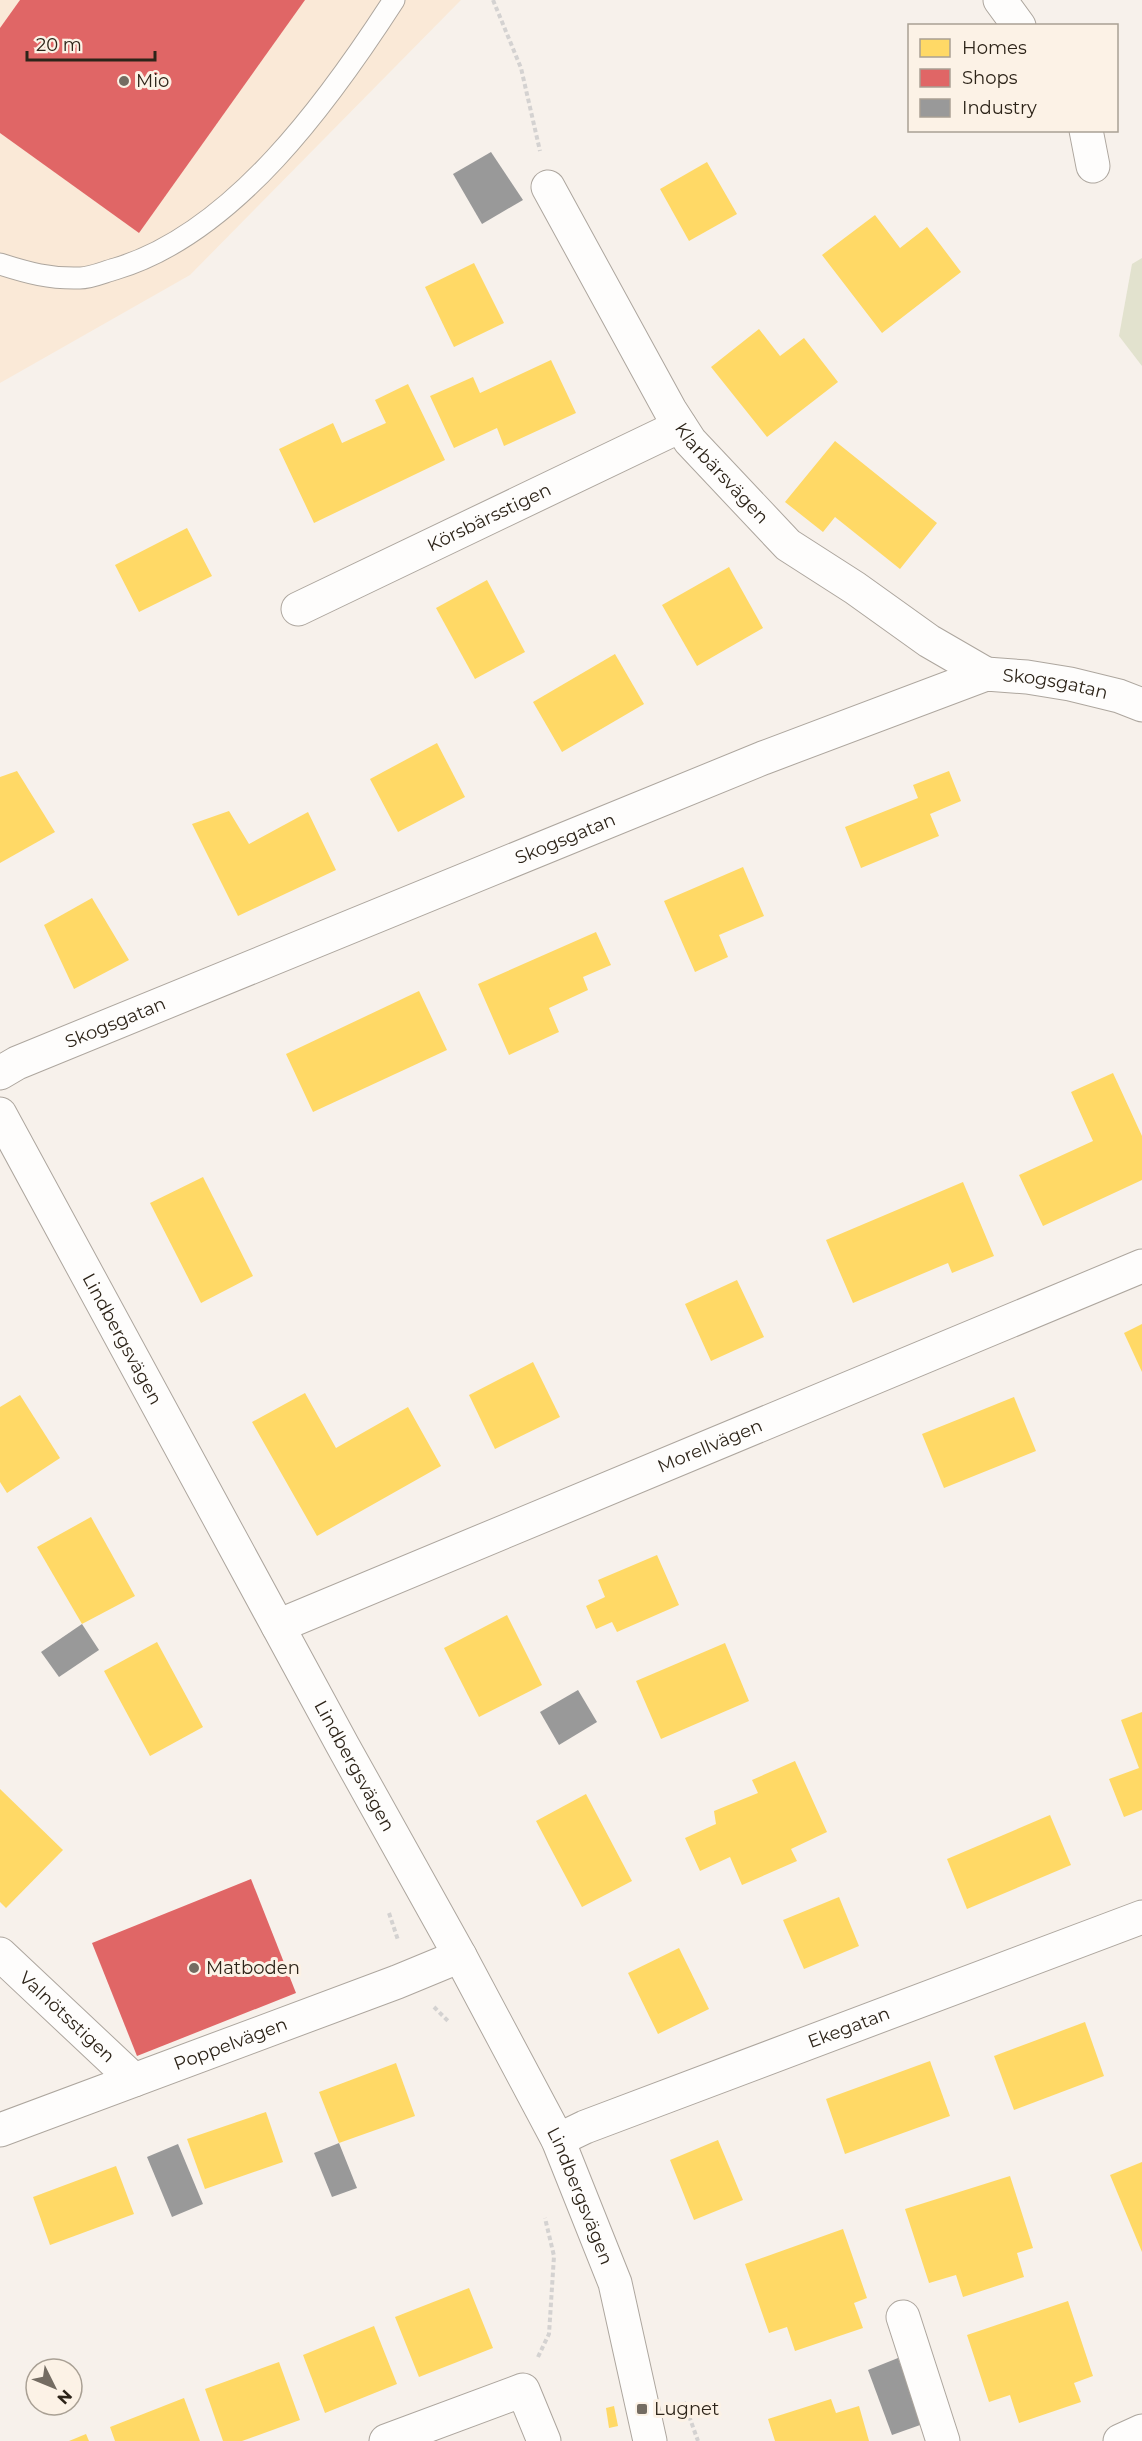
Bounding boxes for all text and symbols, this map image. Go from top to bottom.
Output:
scale bar [27,24,154,62]
legend [908,24,1118,132]
text: 20 m [36,34,82,56]
text: Homes [962,37,1027,59]
text: Shops [962,67,1018,89]
place label: Mio [136,70,169,92]
marker: Mio [117,74,131,88]
text: Industry [962,97,1037,119]
street label: Klarbärsvägen [670,418,773,528]
street label: Körsbärsstigen [424,478,555,556]
street label: Skogsgatan [1002,664,1110,704]
street label: Skogsgatan [512,809,619,869]
street label: Skogsgatan [62,992,169,1053]
street label: Lindbergsvägen [78,1269,167,1409]
street label: Morellvägen [654,1414,766,1478]
street label: Lindbergsvägen [309,1697,399,1835]
place label: Matboden [206,1957,300,1979]
marker: Matboden [187,1961,201,1975]
street label: Valnötsstigen [15,1967,119,2067]
street label: Ekegatan [805,2002,893,2053]
street label: Poppelvägen [171,2013,290,2075]
street label: Lindbergsvägen [542,2123,618,2268]
north arrow [24,2357,84,2417]
text: N [53,2386,76,2408]
place label: Lugnet [654,2398,719,2420]
marker: Lugnet [635,2402,649,2416]

